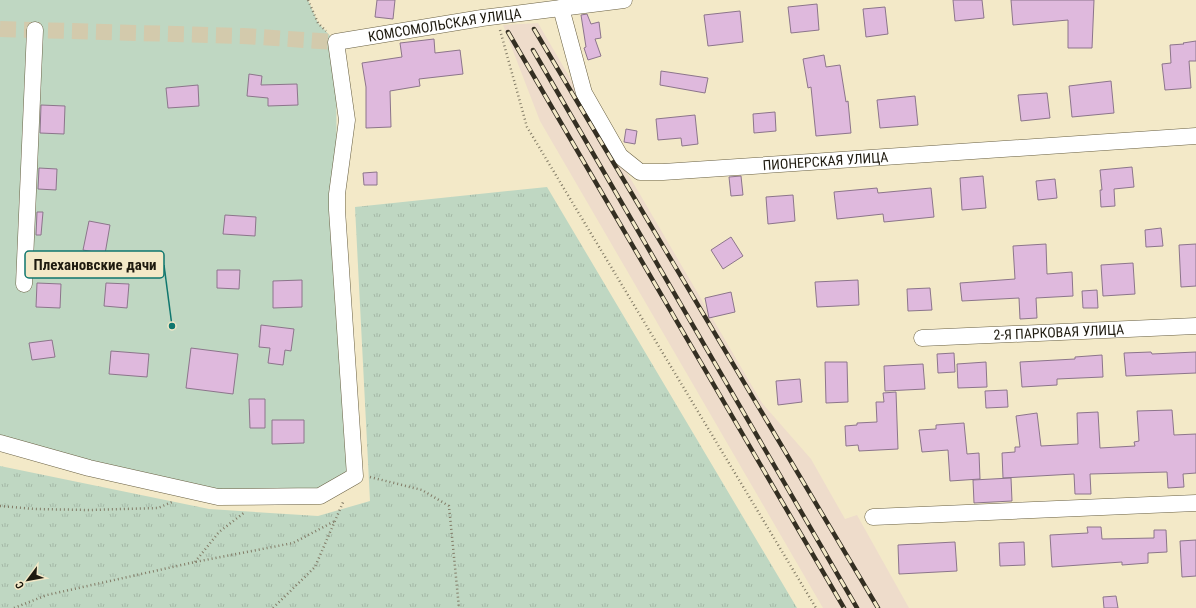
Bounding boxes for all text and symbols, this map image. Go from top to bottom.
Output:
street label: КОМСОМОЛЬСКАЯ УЛИЦА [367,5,522,45]
street label: ПИОНЕРСКАЯ УЛИЦА [762,149,889,173]
callout: Плехановские дачи [25,251,164,278]
text: Плехановские дачи [33,256,157,274]
street label: 2-Я ПАРКОВАЯ УЛИЦА [993,321,1125,343]
north arrow [8,560,48,600]
text: С [13,579,27,591]

